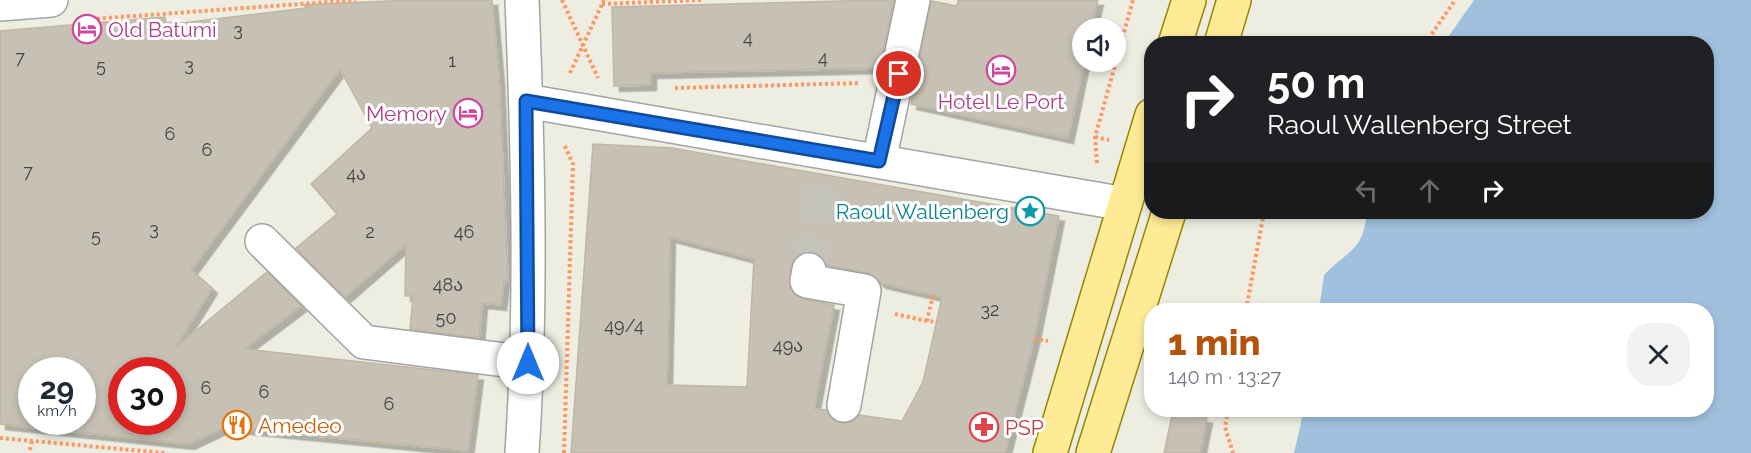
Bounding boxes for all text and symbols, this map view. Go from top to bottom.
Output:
hotel icon: Old Batumi [71,13,103,45]
place label: Old Batumi [108,17,217,42]
map controls [1072,18,1126,72]
button: sound [1072,18,1126,72]
house number: 3 [233,19,243,40]
house number: 4 [743,27,753,48]
house number: 7 [15,47,25,68]
house number: 4 [818,47,828,68]
pin [873,48,924,99]
house number: 1 [448,50,456,71]
house number: 3 [184,54,194,75]
hotel icon: Hotel Le Port [985,54,1017,86]
house number: 5 [96,55,106,76]
icon: arrive [882,57,915,90]
text: 50 m [1267,59,1365,108]
icon: right [1168,60,1246,138]
place label: Hotel Le Port [938,89,1064,114]
hotel icon: Memory [452,97,484,129]
place label: Memory [366,101,447,126]
text: Raoul Wallenberg Street [1267,109,1572,140]
house number: 6 [165,123,176,144]
house number: 6 [202,139,213,160]
house number: 7 [23,161,33,182]
house number: 4ა [346,163,366,184]
icon: left [1350,174,1383,207]
icon: ahead [1413,174,1446,207]
icon: right [1476,174,1509,207]
place icon: Raoul Wallenberg [1014,195,1046,227]
place label: Raoul Wallenberg [836,199,1009,224]
house number: 3 [149,218,159,239]
house number: 2 [365,221,375,242]
house number: 46 [454,221,474,242]
house number: 5 [91,225,101,246]
house number: 48ა [433,274,463,295]
house number: 32 [981,299,1000,320]
house number: 50 [436,307,456,328]
house number: 49/4 [604,315,644,336]
text: 1 min [1168,321,1260,363]
button: close [1627,323,1690,386]
position arrow [496,331,560,395]
house number: 49ა [773,335,803,356]
speed limit sign: 30 [108,357,186,435]
text: 140 m · 13:27 [1168,365,1281,389]
text: 29 [40,371,74,406]
house number: 6 [201,377,212,398]
house number: 6 [259,381,270,402]
house number: 6 [384,393,395,414]
text: km/h [37,402,77,420]
restaurant icon: Amedeo [221,409,253,441]
pharmacy icon: PSP [968,411,1000,443]
place label: Amedeo [258,413,342,438]
place label: PSP [1005,415,1044,440]

